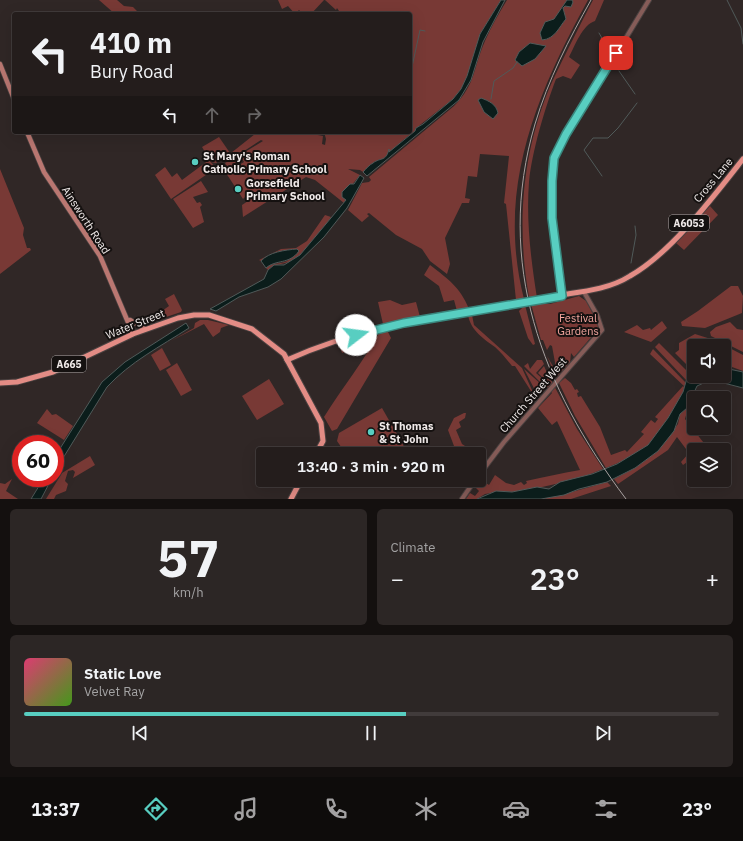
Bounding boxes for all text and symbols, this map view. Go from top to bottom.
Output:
text: 410 m [90,24,172,61]
icon: left [24,28,76,80]
pin [599,36,633,70]
icon: arrive [605,42,627,64]
text: Bury Road [90,60,173,83]
icon: left [159,104,181,126]
icon: ahead [201,104,223,126]
icon: right [243,104,265,126]
place label: St Mary's Roman Catholic Primary School [203,149,327,176]
street label: Cross Lane [690,155,736,205]
marker: St Mary's Roman Catholic Primary School [190,157,200,167]
place label: Gorsefield Primary School [246,176,325,203]
street label: Ainsworth Road [59,184,113,256]
marker: Gorsefield Primary School [233,184,243,194]
road number: A6053 [669,215,709,231]
street label: Water Street [104,306,167,342]
park label: Festival Gardens [557,311,599,338]
position arrow [335,314,377,356]
map controls [687,339,731,487]
button: sound [687,339,731,383]
street label: Church Street West [496,354,570,436]
road number: A665 [52,356,86,372]
button: search [687,391,731,435]
place label: St Thomas & St John [379,419,434,446]
marker: St Thomas & St John [366,427,376,437]
speed limit sign: 60 [12,435,64,487]
button: layers [687,443,731,487]
text: 13:40 · 3 min · 920 m [297,457,445,476]
text: 57 [157,524,219,591]
text: Climate [391,539,435,556]
text: 23° [530,559,580,598]
text: − [391,564,404,593]
text: + [706,564,719,593]
text: km/h [173,584,204,601]
text: Static Love [84,664,161,683]
text: Velvet Ray [84,683,145,700]
icon: previous [129,722,151,744]
icon: pause [360,722,382,744]
icon: next [592,722,614,744]
icon: directions [142,795,170,823]
icon: music [232,795,260,823]
icon: phone [322,795,350,823]
icon: climate [412,795,440,823]
icon: car [502,795,530,823]
icon: filters [592,795,620,823]
text: 13:37 [31,798,80,821]
text: 23° [682,798,712,821]

